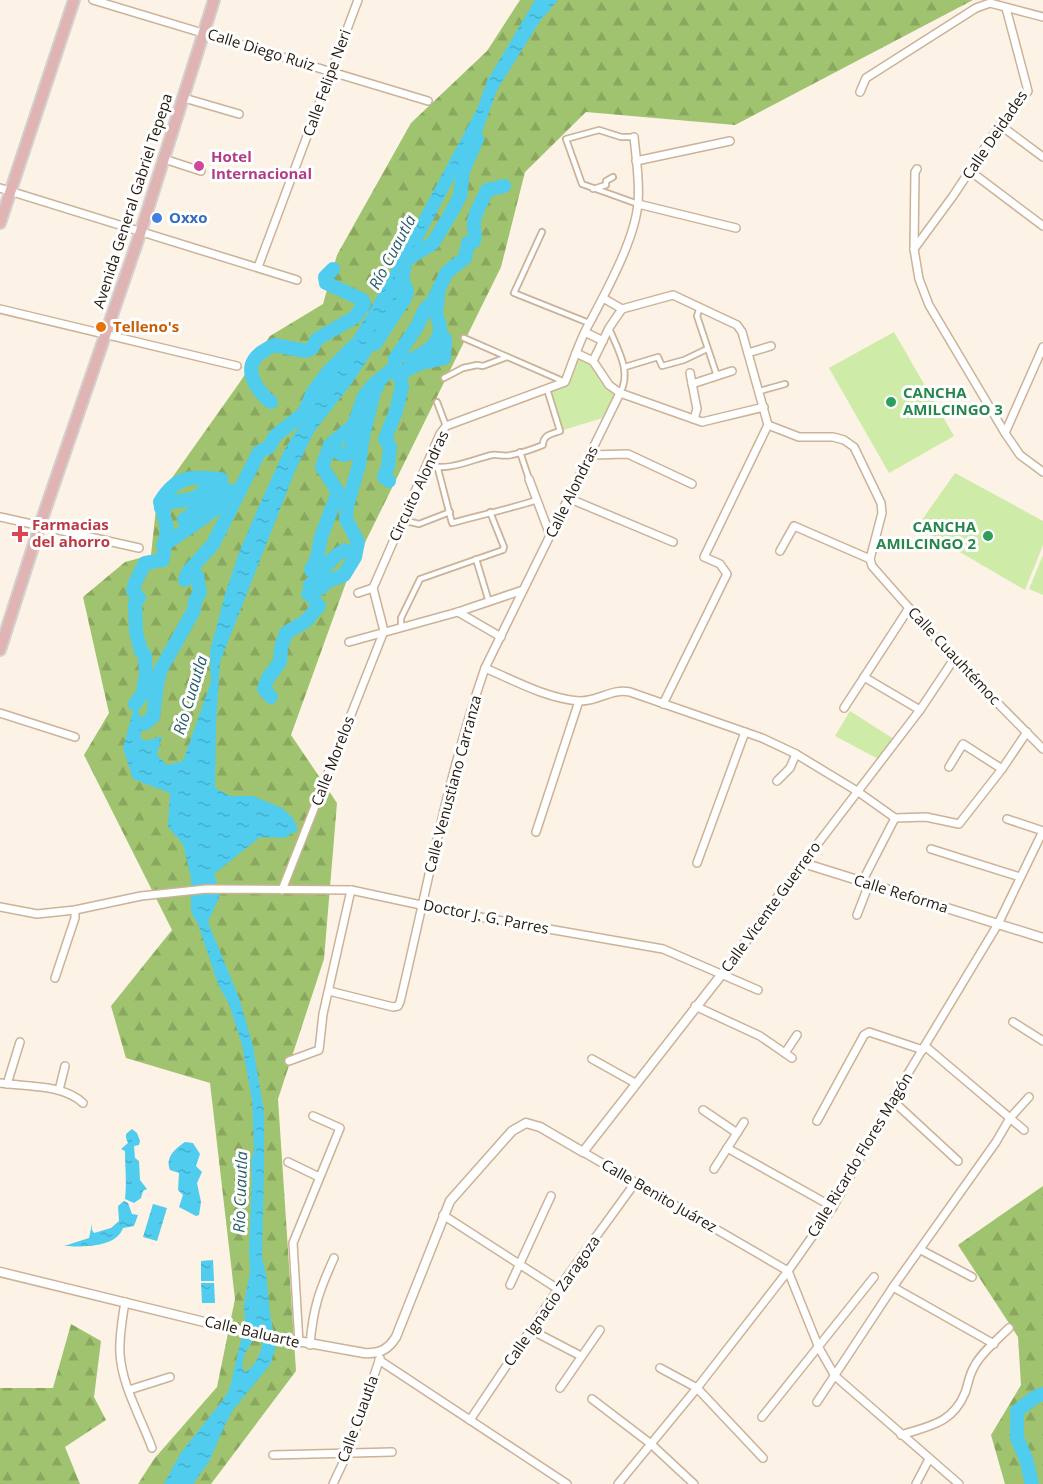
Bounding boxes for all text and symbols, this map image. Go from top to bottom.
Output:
street label: Calle Diego Ruiz [205,23,317,75]
street label: Calle Felipe Neri [297,26,355,139]
street label: Calle Deidades [957,86,1031,183]
street label: Avenida General Gabriel Tepepa [88,91,176,311]
place label: Hotel Internacional [211,146,312,183]
marker: Hotel Internacional [192,159,206,173]
place label: Oxxo [169,207,208,227]
marker: Oxxo [150,211,164,225]
water label: Río Cuautla [363,211,421,293]
place label: Telleno's [113,316,179,336]
marker: Telleno's [94,320,108,334]
place label: CANCHA AMILCINGO 3 [903,382,1003,419]
marker: CANCHA AMILCINGO 3 [884,395,898,409]
street label: Circuito Alondras [384,427,453,544]
street label: Calle Alondras [540,442,602,541]
place label: Farmacias del ahorro [32,514,110,551]
place label: CANCHA AMILCINGO 2 [876,516,977,553]
marker: Farmacias del ahorro [13,527,27,541]
marker: CANCHA AMILCINGO 2 [981,529,995,543]
street label: Calle Cuauhtémoc [904,602,1005,709]
water label: Río Cuautla [168,653,212,737]
street label: Calle Venustiano Carranza [419,693,485,875]
street label: Calle Morelos [306,713,358,808]
street label: Calle Vicente Guerrero [716,837,824,976]
street label: Calle Reforma [852,869,951,917]
street label: Doctor J. G. Parres [422,894,551,938]
street label: Calle Ricardo Flores Magón [802,1068,916,1241]
water label: Río Cuautla [228,1151,252,1233]
street label: Calle Benito Juárez [598,1154,721,1236]
street label: Calle Ignacio Zaragoza [498,1231,604,1370]
street label: Calle Baluarte [203,1310,302,1352]
street label: Calle Cuautla [332,1372,382,1465]

